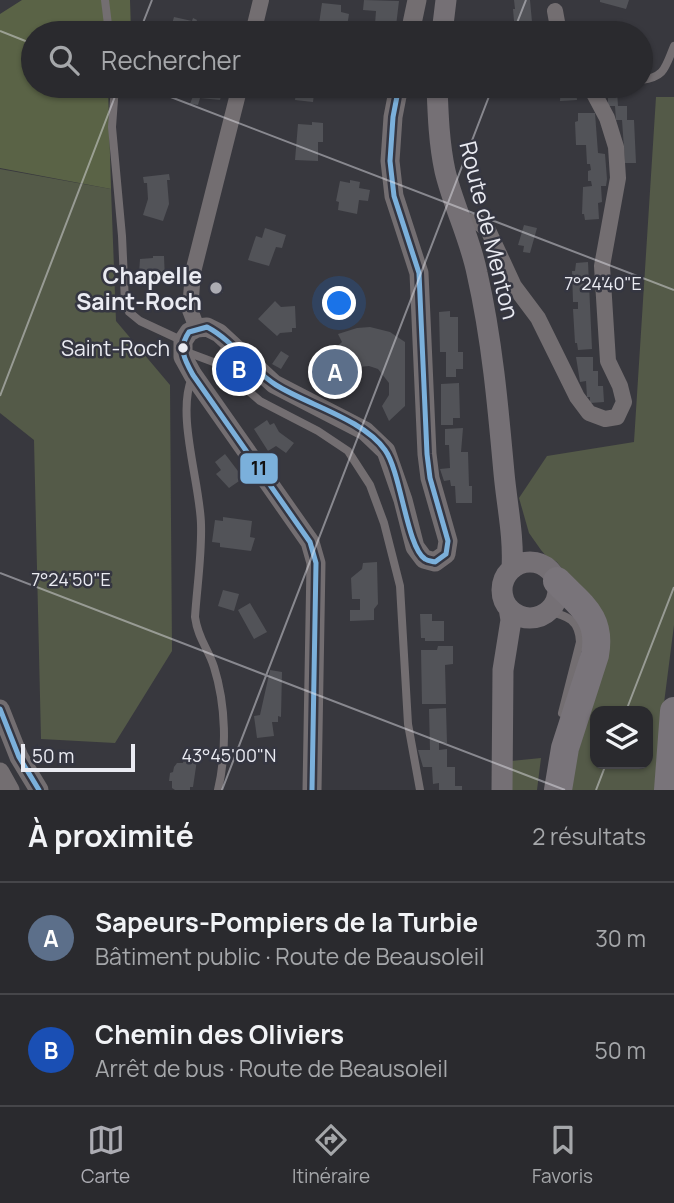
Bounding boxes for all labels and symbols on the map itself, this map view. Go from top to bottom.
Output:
street label: Route de Menton [452,138,528,322]
place label: Chapelle Saint-Roch [76,259,202,317]
text: 7°24'40"E [564,271,642,295]
marker: Chapelle Saint-Roch [208,280,224,296]
your location [322,286,356,320]
place label: Saint-Roch [61,334,170,362]
marker: Saint-Roch [176,341,190,355]
pin: B [216,343,262,395]
pin: A [312,346,358,398]
line badge: 11 [239,452,279,485]
text: 11 [251,455,267,481]
text: 7°24'50"E [31,567,111,591]
scale bar [21,741,135,773]
text: 43°45'00"N [182,743,276,767]

